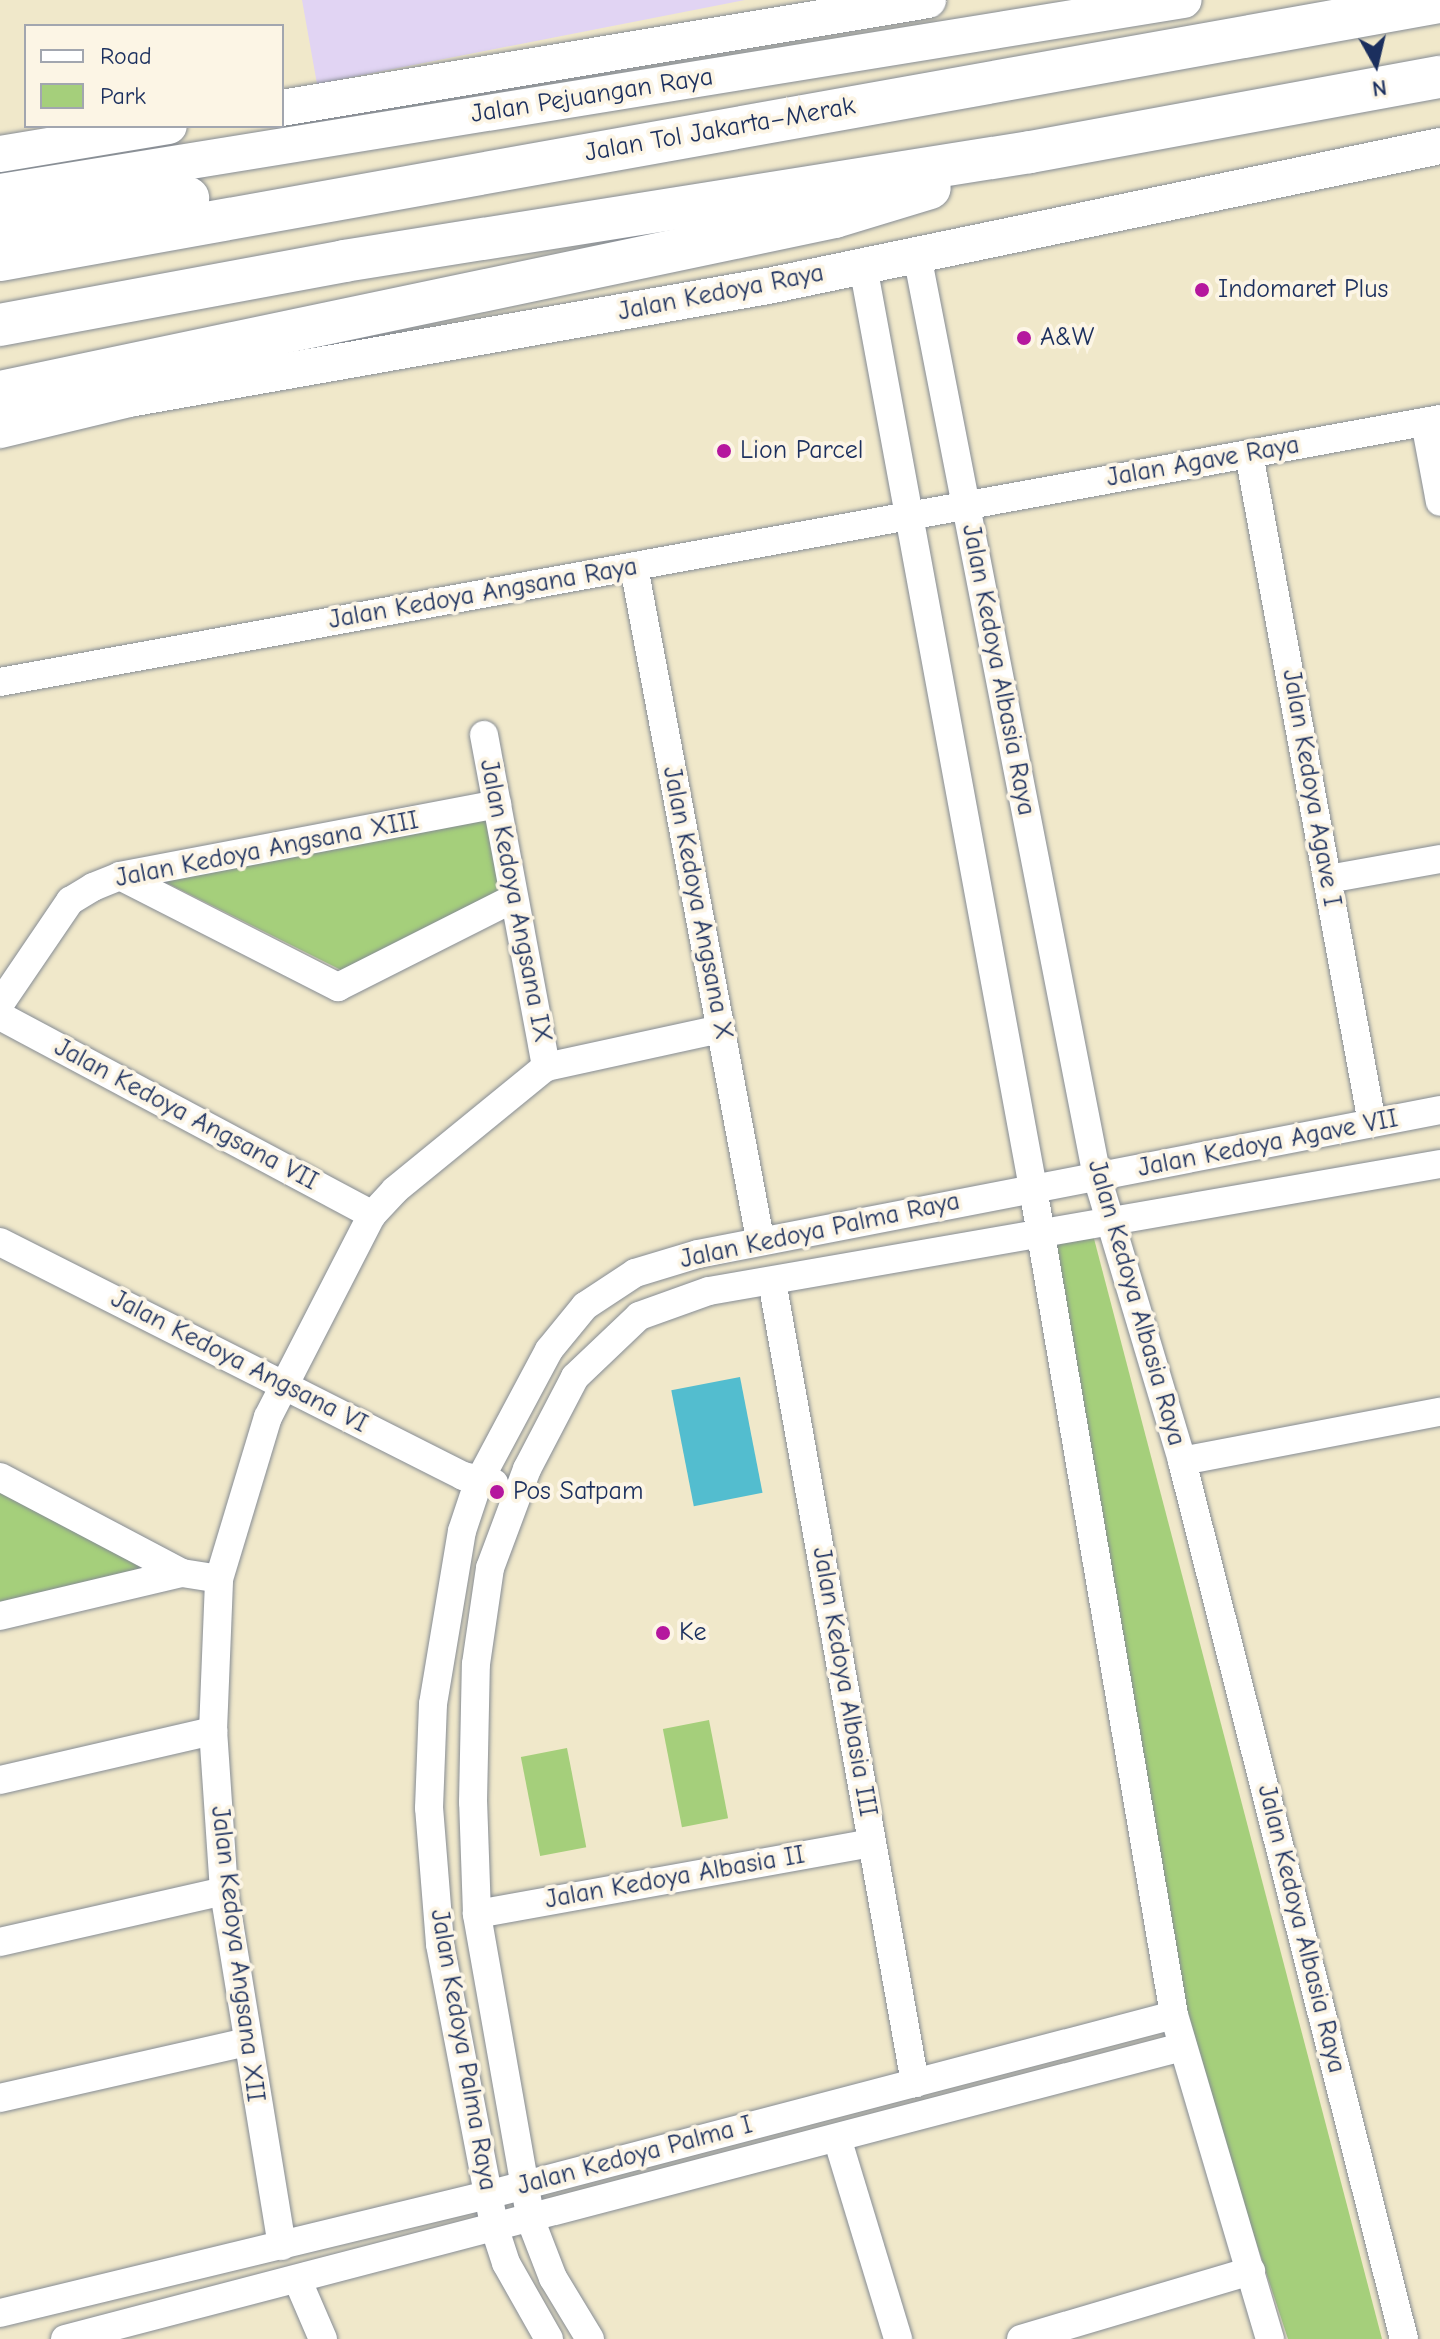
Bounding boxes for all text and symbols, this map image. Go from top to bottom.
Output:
legend [24,24,284,128]
north arrow [1336,24,1416,104]
text: Road [100,42,152,70]
street label: Jalan Pejuangan Raya [469,61,715,131]
text: N [1370,74,1388,102]
text: Park [100,82,146,110]
street label: Jalan Tol Jakarta–Merak [582,91,858,169]
street label: Jalan Kedoya Raya [615,258,827,328]
place label: Indomaret Plus [1218,274,1388,306]
marker: Indomaret Plus [1193,281,1211,299]
place label: A&W [1040,322,1094,354]
marker: A&W [1015,329,1033,347]
street label: Jalan Agave Raya [1104,430,1302,494]
place label: Lion Parcel [740,435,863,467]
marker: Lion Parcel [715,442,733,460]
street label: Jalan Kedoya Albasia Raya [954,522,1042,818]
street label: Jalan Kedoya Angsana Raya [326,551,640,637]
street label: Jalan Kedoya Agave I [1275,667,1347,909]
street label: Jalan Kedoya Angsana IX [472,757,558,1045]
street label: Jalan Kedoya Angsana X [655,764,739,1042]
street label: Jalan Kedoya Angsana XIII [113,805,421,895]
street label: Jalan Kedoya Angsana VII [49,1032,323,1198]
street label: Jalan Kedoya Agave VII [1135,1103,1401,1185]
street label: Jalan Kedoya Albasia Raya [1080,1156,1192,1450]
street label: Jalan Kedoya Palma Raya [677,1186,963,1276]
street label: Jalan Kedoya Angsana VI [105,1284,373,1440]
place label: Pos Satpam [513,1476,643,1508]
marker: Pos Satpam [488,1483,506,1501]
street label: Jalan Kedoya Albasia III [805,1545,883,1819]
place label: Ke [679,1617,707,1649]
marker: Ke [654,1624,672,1642]
street label: Jalan Kedoya Albasia Raya [1250,1782,1352,2076]
street label: Jalan Kedoya Angsana XII [203,1804,271,2104]
street label: Jalan Kedoya Albasia II [543,1840,807,1916]
street label: Jalan Kedoya Palma Raya [423,1907,503,2193]
street label: Jalan Kedoya Palma I [514,2110,756,2202]

